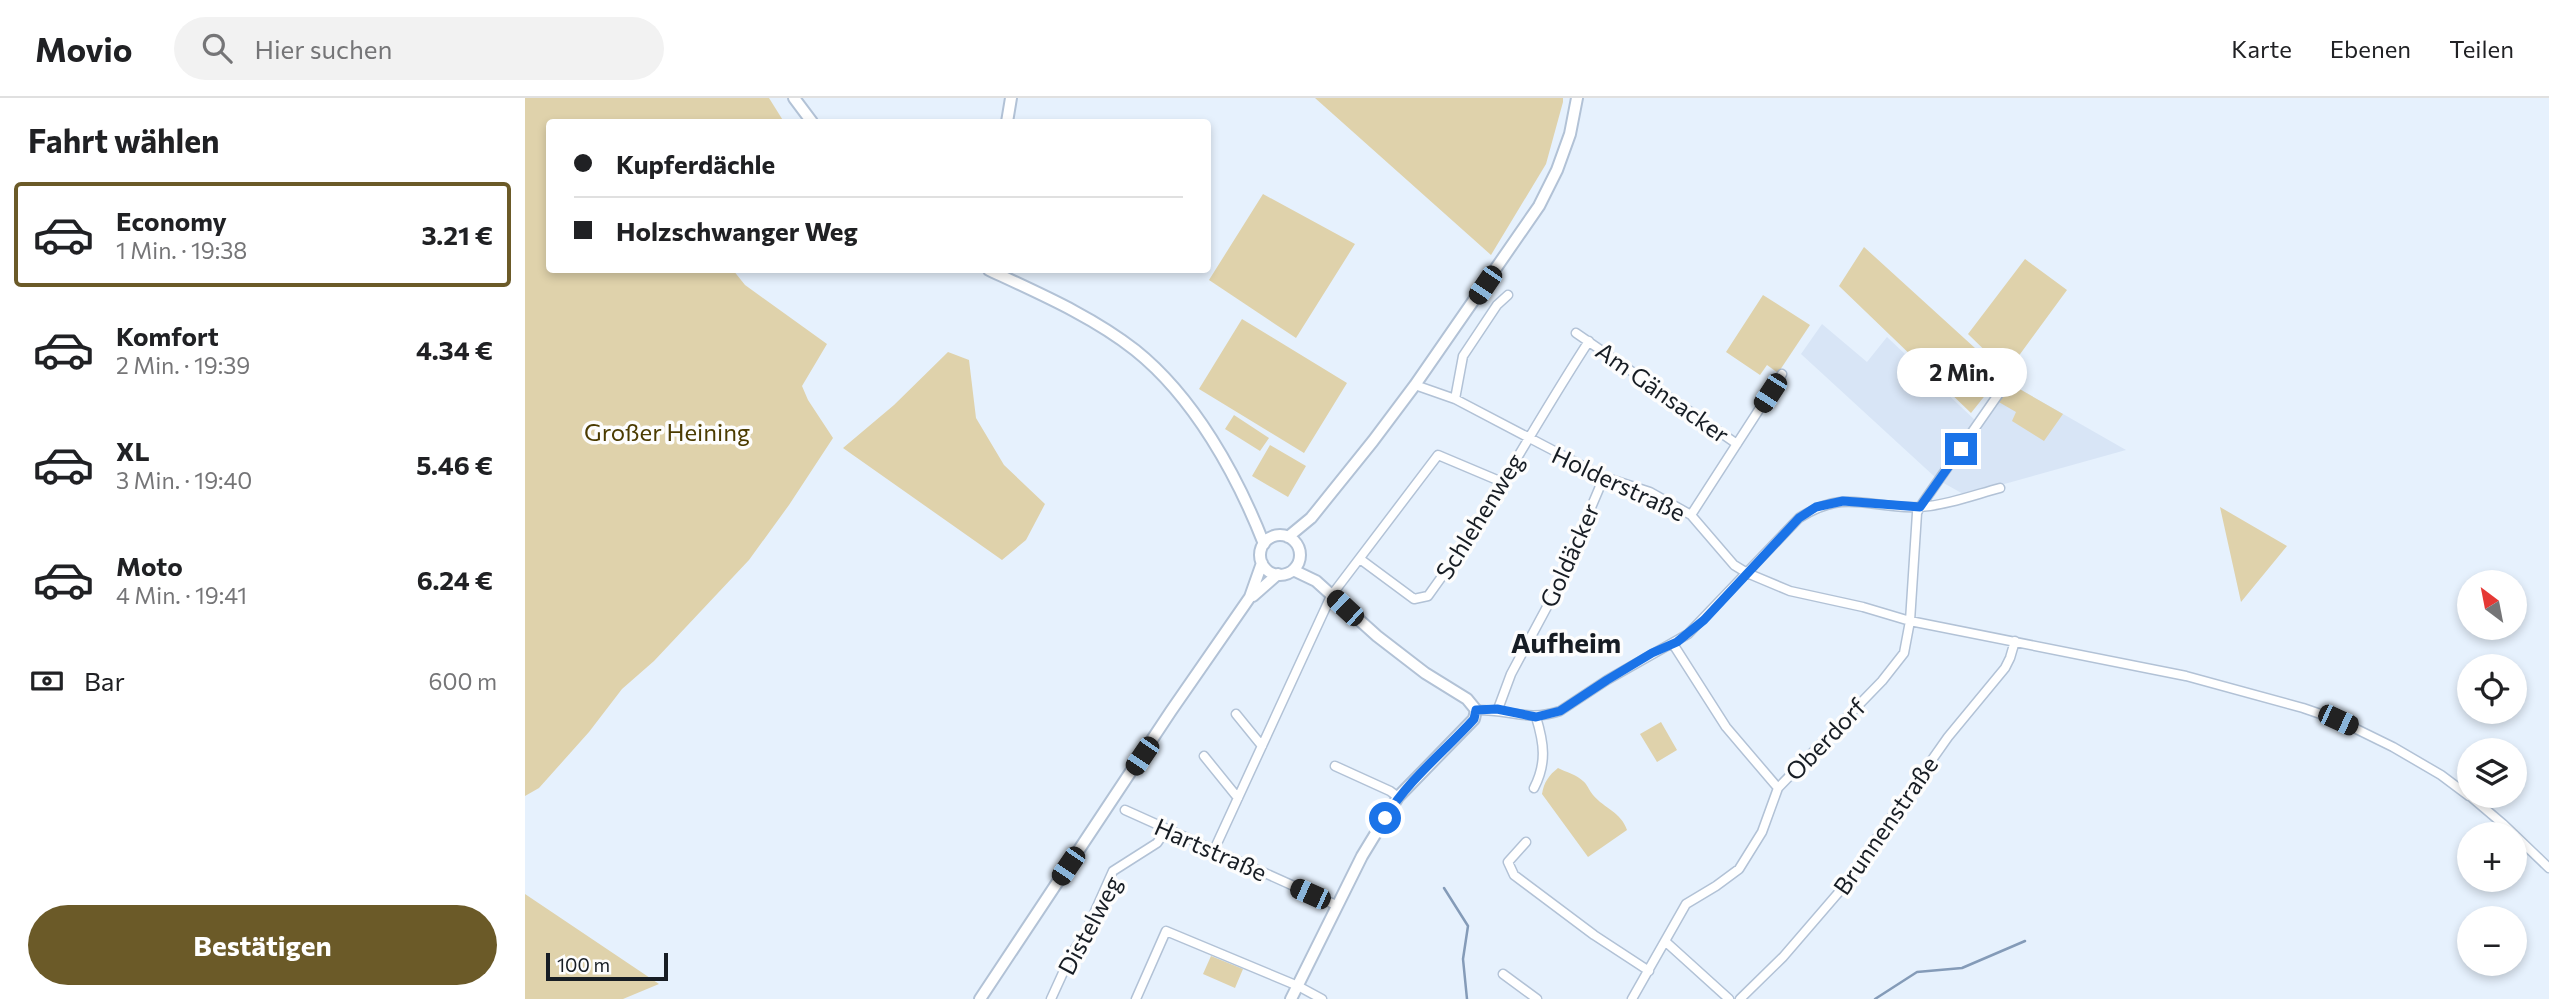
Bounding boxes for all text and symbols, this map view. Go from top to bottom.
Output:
search box [174,17,664,80]
text: Movio [35,28,132,69]
icon: search [198,29,236,67]
text: Hier suchen [254,33,392,64]
text: Karte [2231,34,2292,63]
text: Ebenen [2330,34,2411,63]
text: Teilen [2449,34,2514,63]
text: Fahrt wählen [28,120,220,160]
text: Kupferdächle [616,148,775,179]
icon: car [32,203,95,266]
text: Economy [116,205,227,236]
text: Holzschwanger Weg [616,215,858,246]
text: 3.21 € [422,219,493,250]
text: 1 Min. · 19:38 [116,236,247,264]
car [1465,262,1506,308]
icon: car [32,318,95,381]
text: Komfort [116,320,219,351]
text: 4.34 € [416,334,493,365]
street label: Am Gänsacker [1591,335,1736,449]
callout: 2 Min. [1896,348,2026,396]
text: 2 Min. · 19:39 [116,351,250,379]
text: 2 Min. [1929,358,1995,386]
car [1750,370,1791,416]
park label: Großer Heining [584,417,750,446]
icon: car [32,433,95,496]
route end [1945,433,1977,465]
text: XL [116,435,150,466]
street label: Holderstraße [1548,439,1690,527]
street label: Schlehenweg [1429,448,1529,584]
text: 5.46 € [416,449,493,480]
text: 3 Min. · 19:40 [116,466,252,494]
street label: Goldäcker [1533,498,1605,612]
icon: car [32,548,95,611]
text: Moto [116,550,183,581]
text: 6.24 € [417,564,493,595]
north arrow [2457,570,2527,640]
map controls [2457,570,2527,976]
text: 4 Min. · 19:41 [116,581,247,609]
car [1323,586,1368,630]
district label: Aufheim [1511,625,1621,659]
button: locate [2457,654,2527,724]
icon: cash [28,662,66,700]
text: Bar [84,665,125,696]
text: 600 m [429,667,497,695]
street label: Oberdorf [1779,692,1872,786]
car [2315,702,2362,738]
car [1122,733,1163,779]
button: layers [2457,738,2527,808]
street label: Brunnenstraße [1827,750,1943,900]
route start [1369,802,1401,834]
street label: Hartstraße [1150,811,1272,887]
button: + [2457,822,2527,892]
car [1048,843,1089,889]
street label: Distelweg [1051,871,1127,979]
car [1287,876,1334,912]
button: Bestätigen [28,905,497,985]
button: − [2457,906,2527,976]
scale bar [546,950,669,982]
text: 100 m [557,953,610,976]

